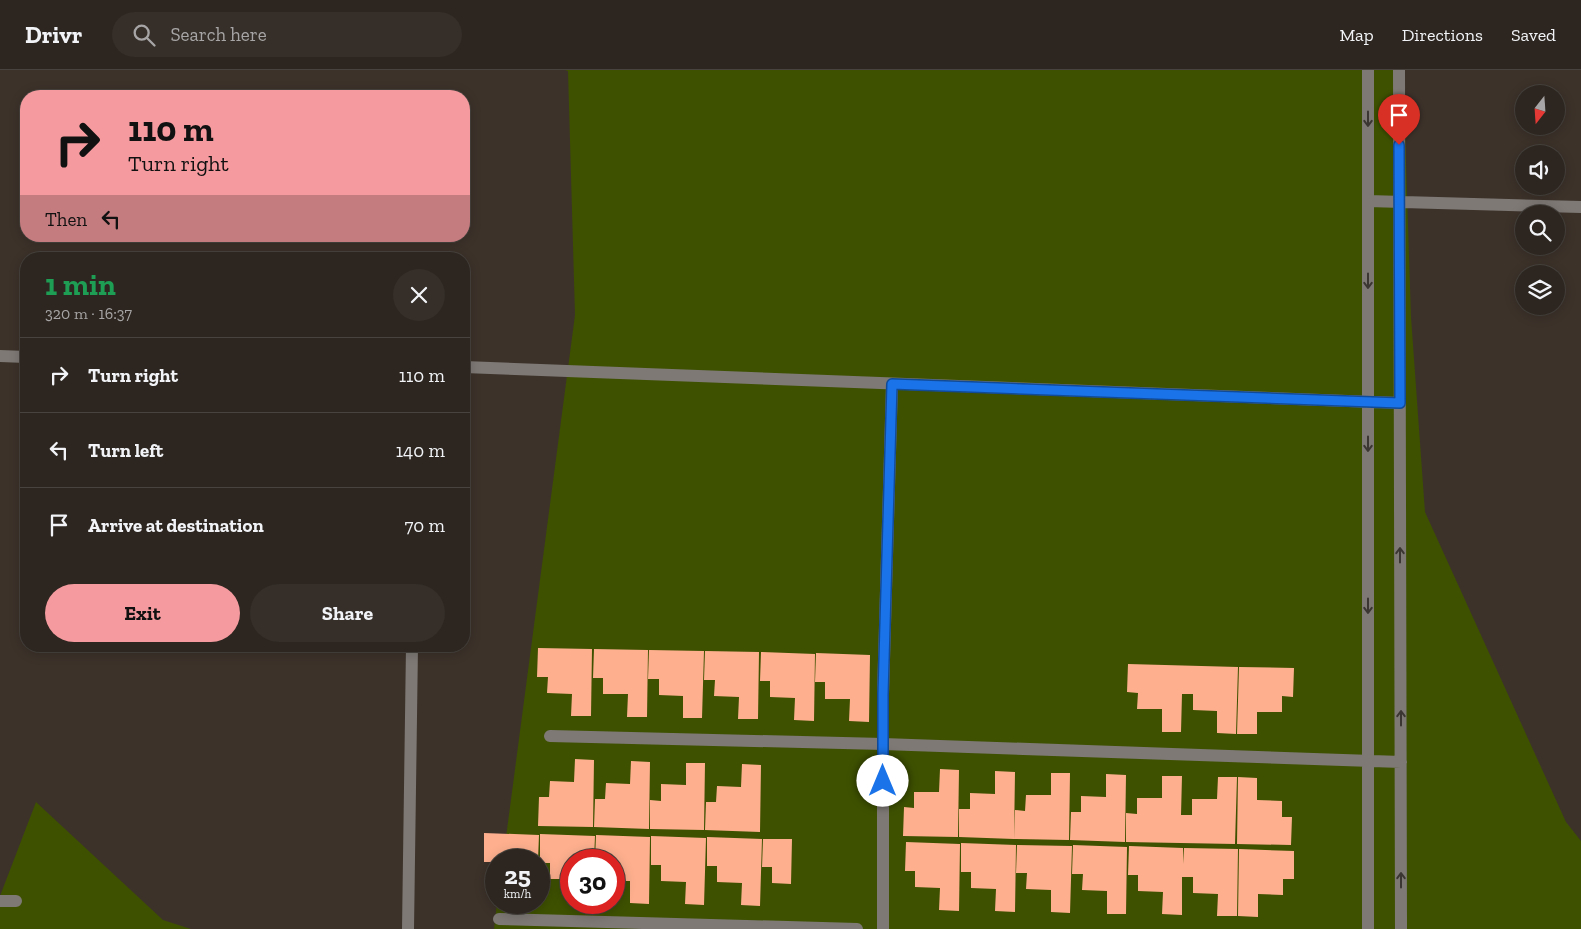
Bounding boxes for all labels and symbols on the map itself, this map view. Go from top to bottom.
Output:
north arrow [1515,85,1565,135]
pin [1378,94,1420,145]
one-way arrow [1363,110,1373,126]
one-way arrow [1363,272,1373,289]
one-way arrow [1363,435,1373,451]
one-way arrow [1395,548,1405,564]
one-way arrow [1363,598,1373,614]
one-way arrow [1396,710,1406,726]
position arrow [856,754,908,806]
speed limit sign: 30 [560,849,625,914]
one-way arrow [1396,873,1406,889]

